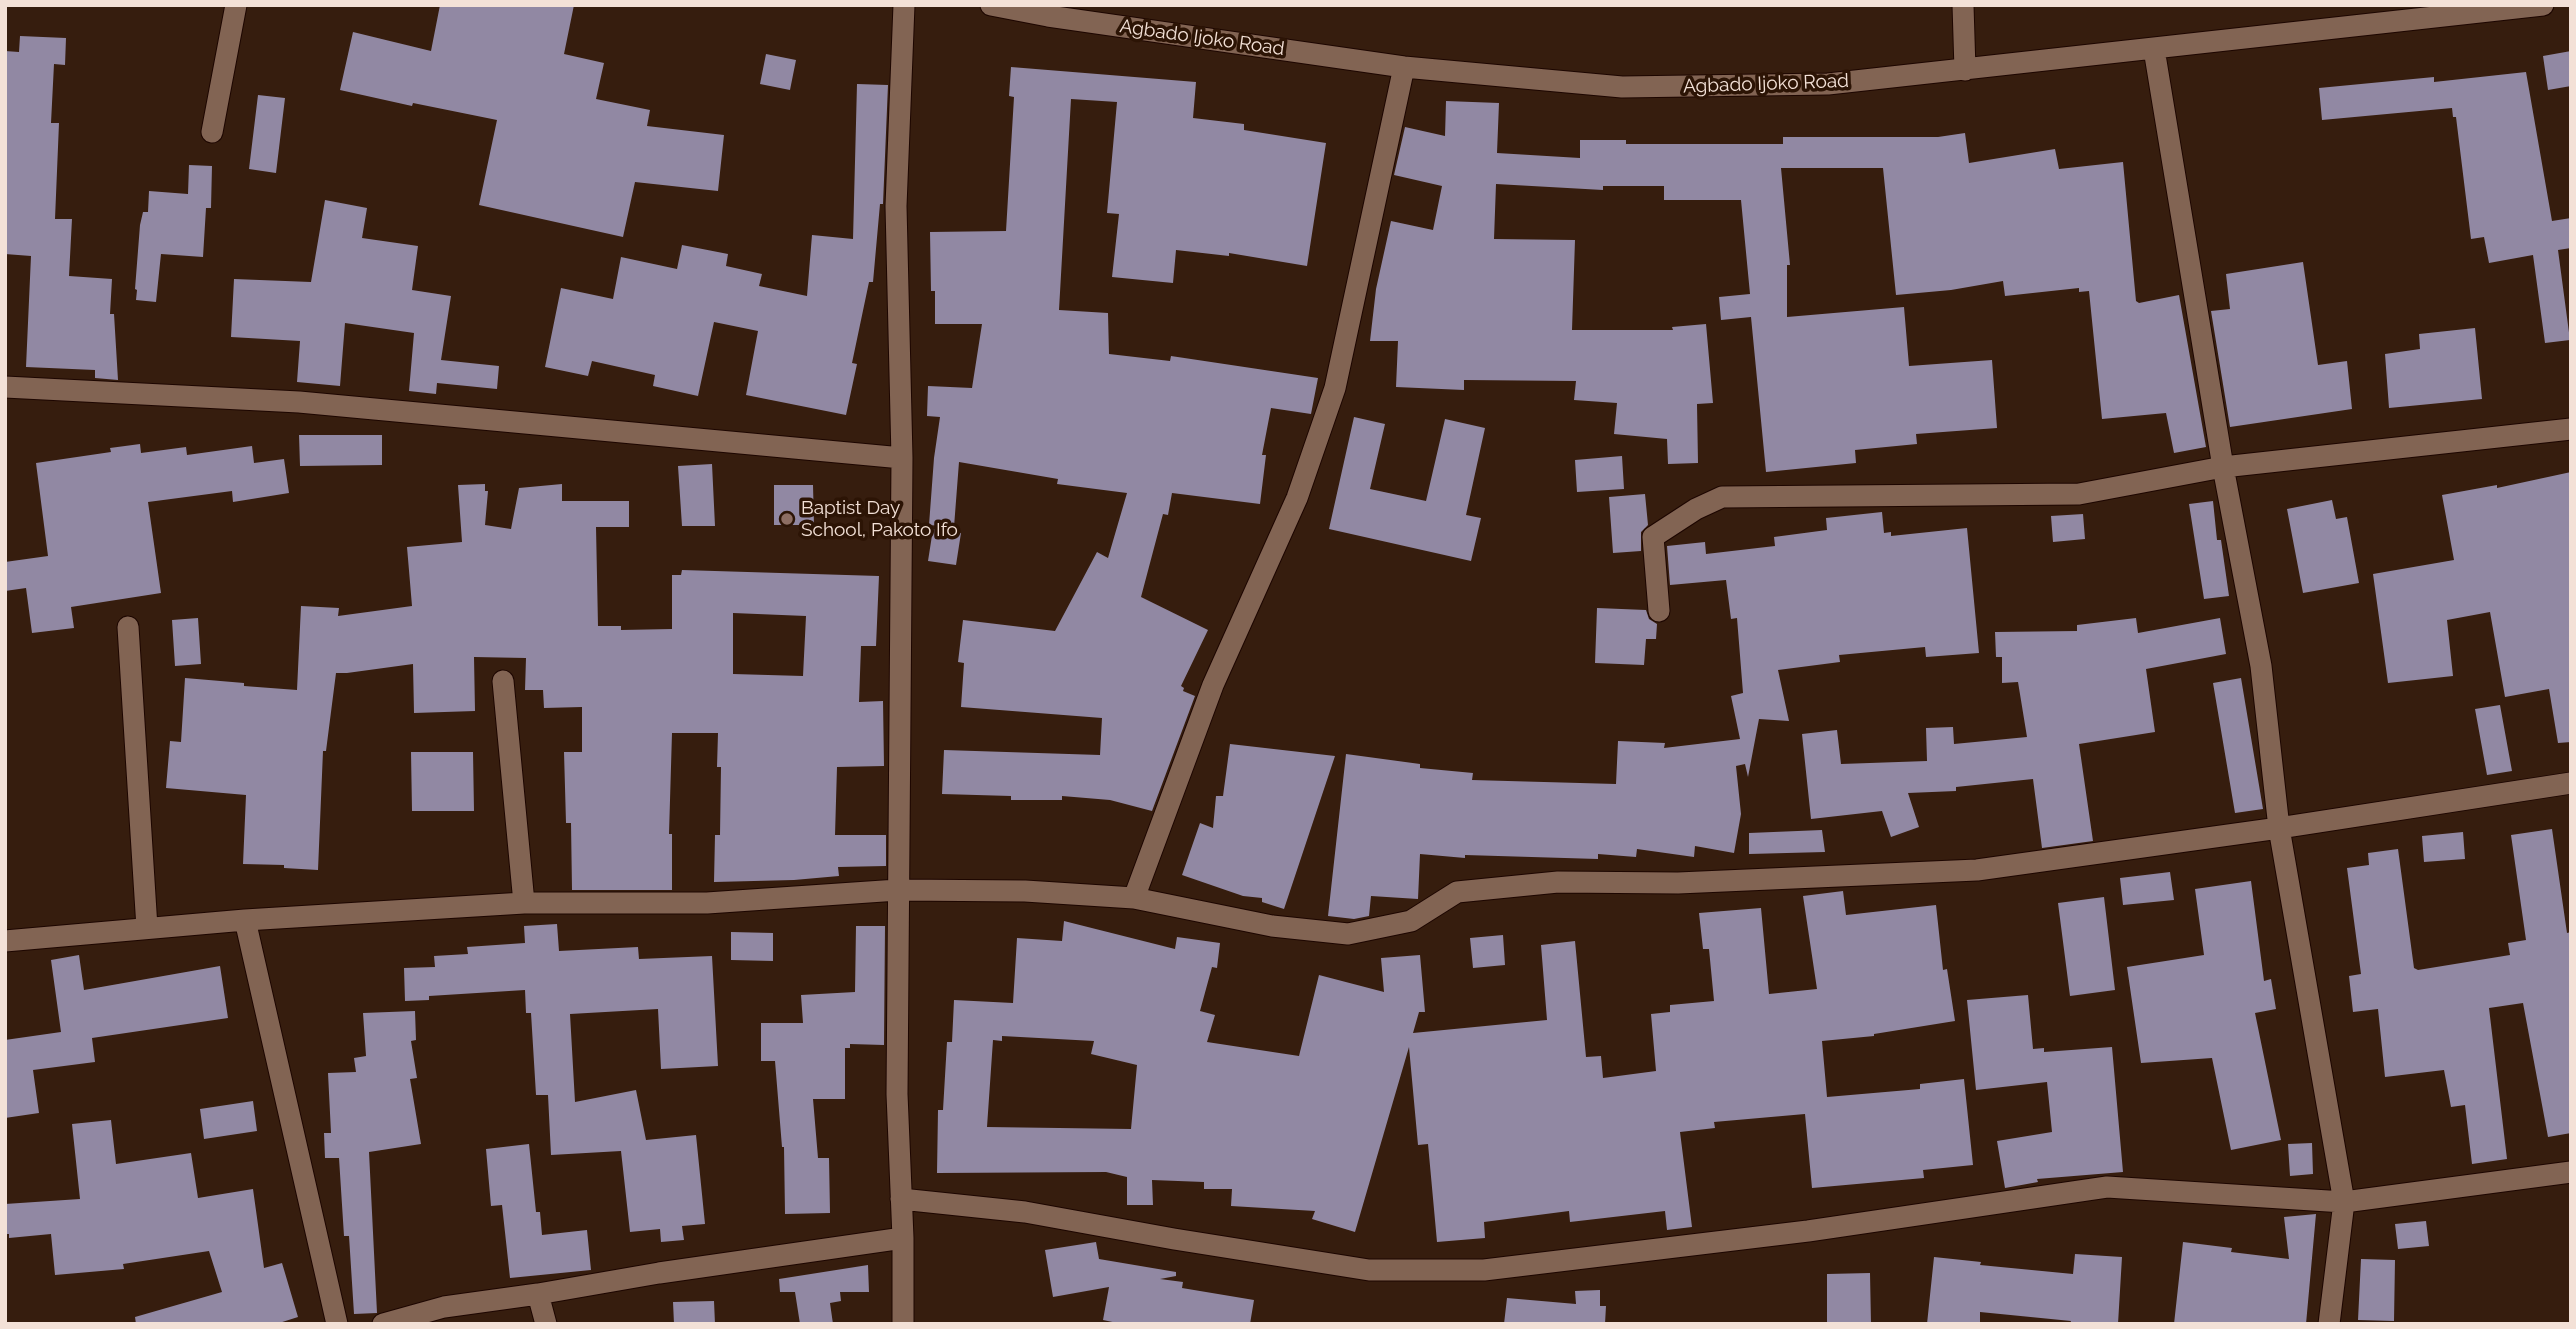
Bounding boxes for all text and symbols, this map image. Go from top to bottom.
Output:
street label: Agbado Ijoko Road [1118,15,1286,61]
street label: Agbado Ijoko Road [1683,70,1849,98]
place label: Baptist Day School, Pakoto Ifo [801,497,958,541]
marker: Baptist Day School, Pakoto Ifo [779,511,795,527]

